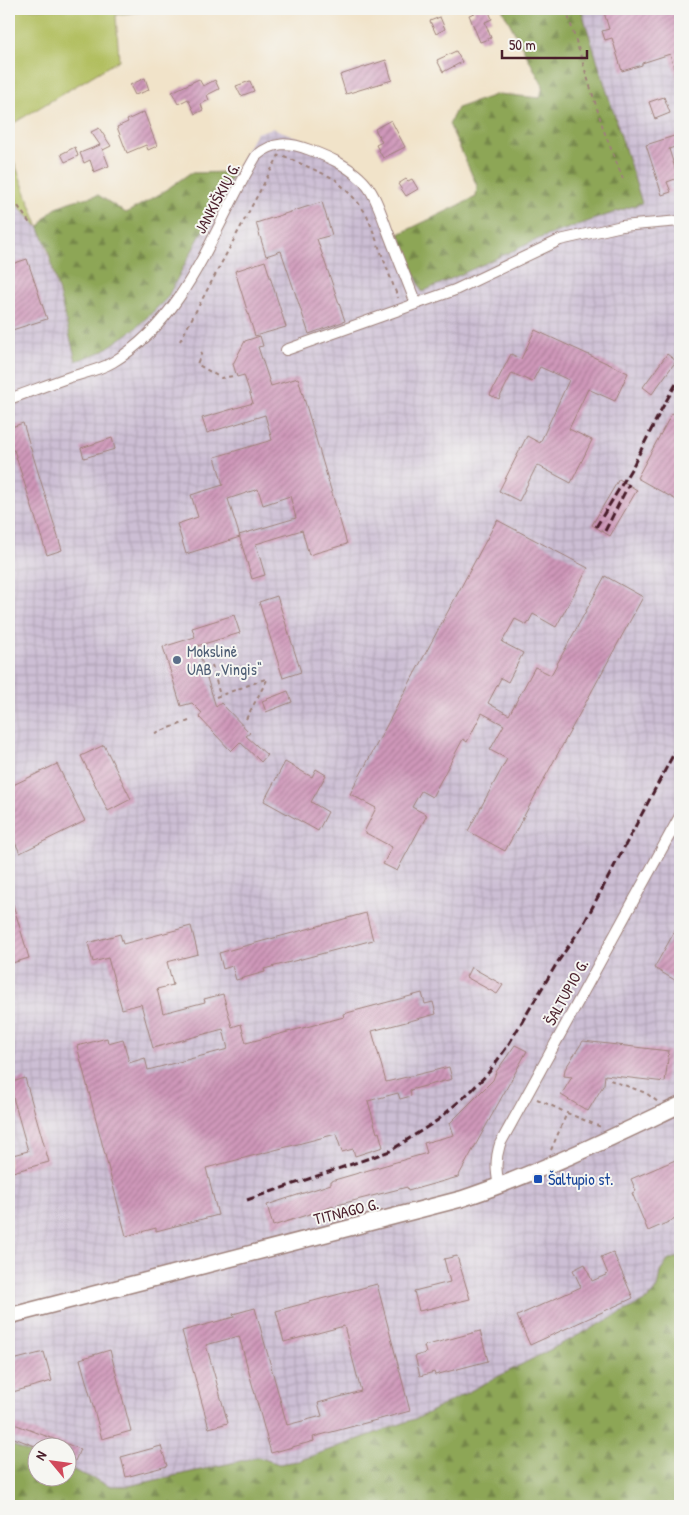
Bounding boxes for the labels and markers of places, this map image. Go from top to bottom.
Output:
place label: Mokslinė UAB „Vingis“ [187,640,262,680]
marker: Mokslinė UAB „Vingis“ [171,654,183,666]
place label: Šaltupio st. [548,1168,613,1190]
marker: Šaltupio st. [532,1173,544,1185]

